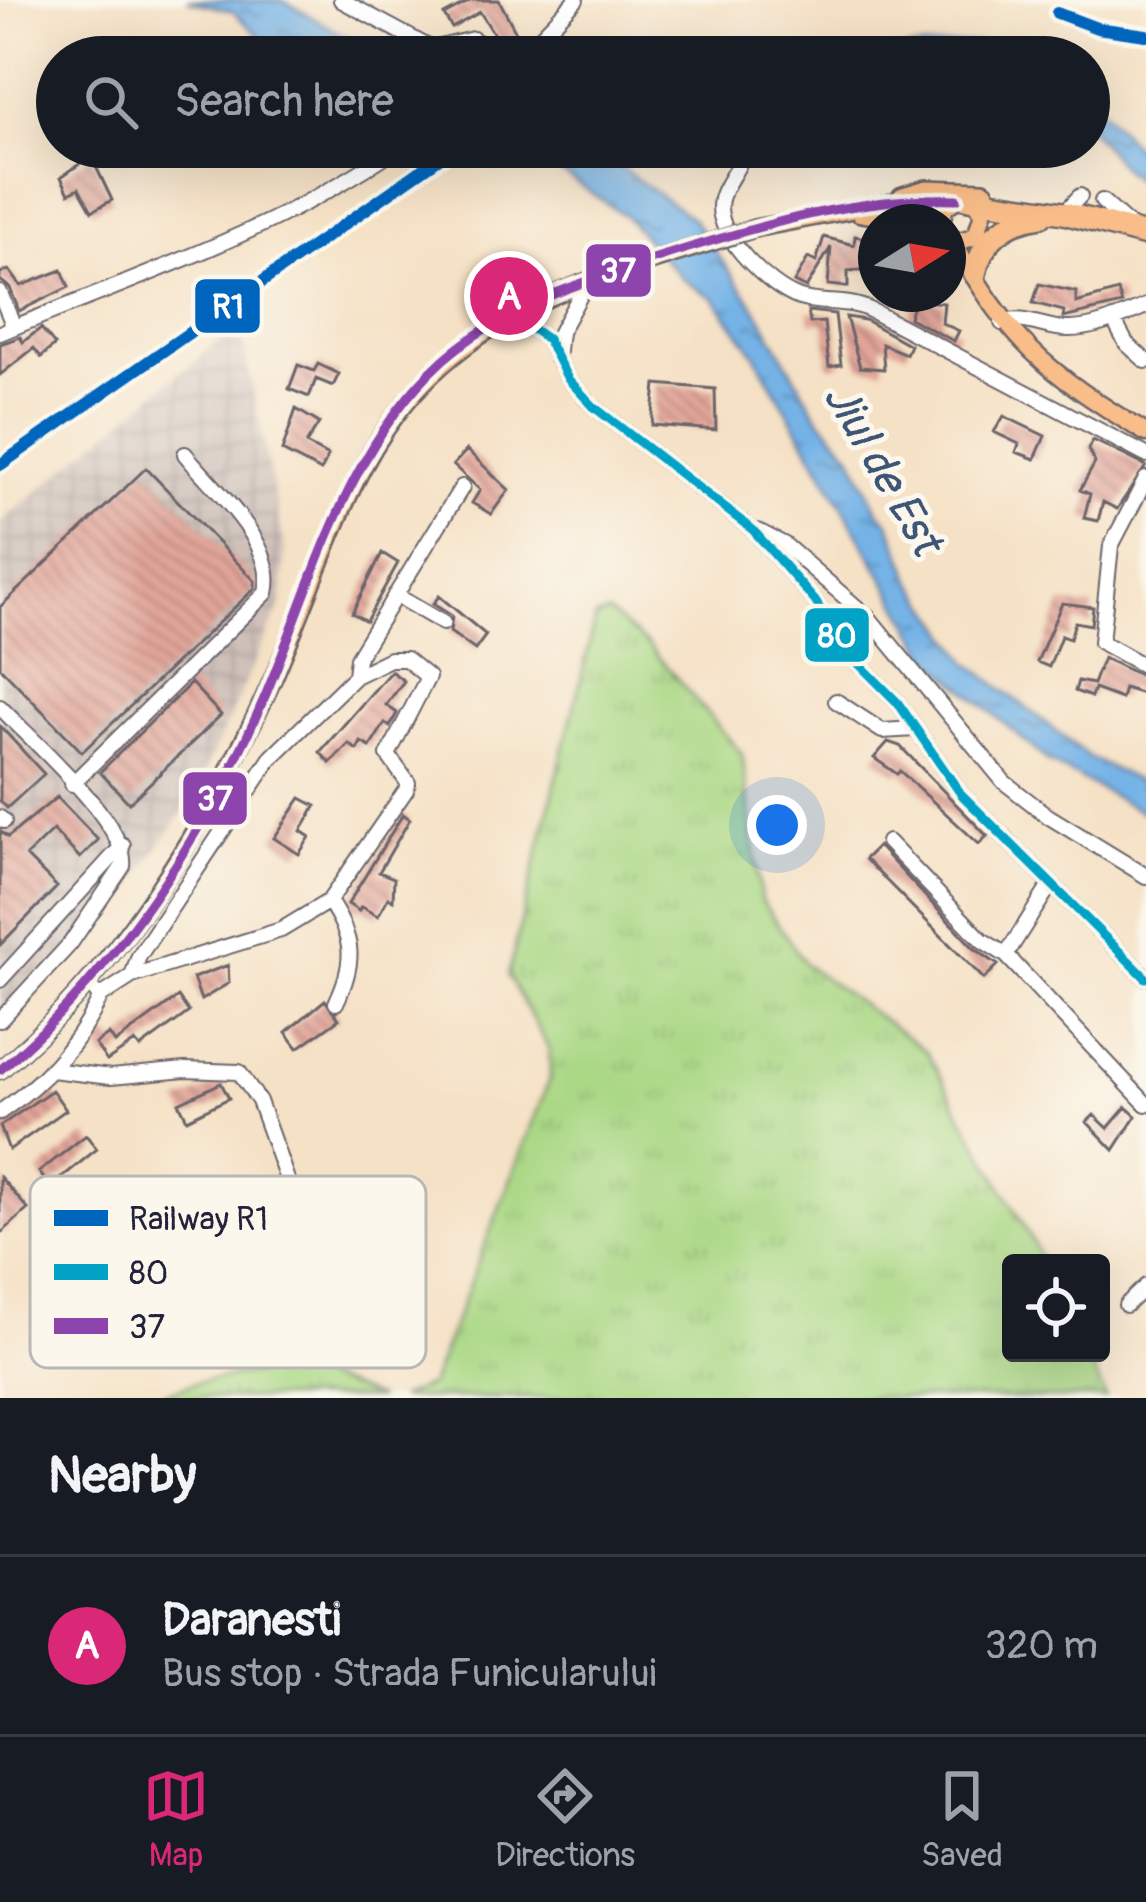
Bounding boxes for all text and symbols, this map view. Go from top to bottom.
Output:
search box [36,36,1110,168]
icon: search [78,69,144,135]
text: Search here [174,74,394,130]
north arrow [858,204,966,312]
line badge: 37 [584,242,653,299]
pin: A [470,251,548,341]
text: 37 [600,251,636,292]
line badge: R1 [193,277,262,335]
text: R1 [212,287,244,328]
water label: Jiul de Est [811,373,956,569]
line badge: 80 [803,606,871,664]
text: 80 [817,616,857,657]
line badge: 37 [181,770,249,827]
text: 37 [197,779,233,820]
your location [747,795,807,855]
legend [30,1176,426,1368]
text: Railway R1 [129,1199,268,1240]
text: 80 [129,1253,168,1294]
map controls [1002,1254,1110,1362]
button: locate [1002,1254,1110,1362]
text: 37 [129,1307,165,1348]
text: Nearby [48,1444,196,1508]
text: Daranesti [162,1593,341,1649]
text: A [74,1621,100,1670]
text: 320 m [985,1621,1098,1670]
text: Bus stop · Strada Funicularului [162,1649,657,1698]
tab: Map [143,1763,209,1876]
tab: Directions [495,1763,635,1876]
tab: Saved [921,1763,1003,1876]

